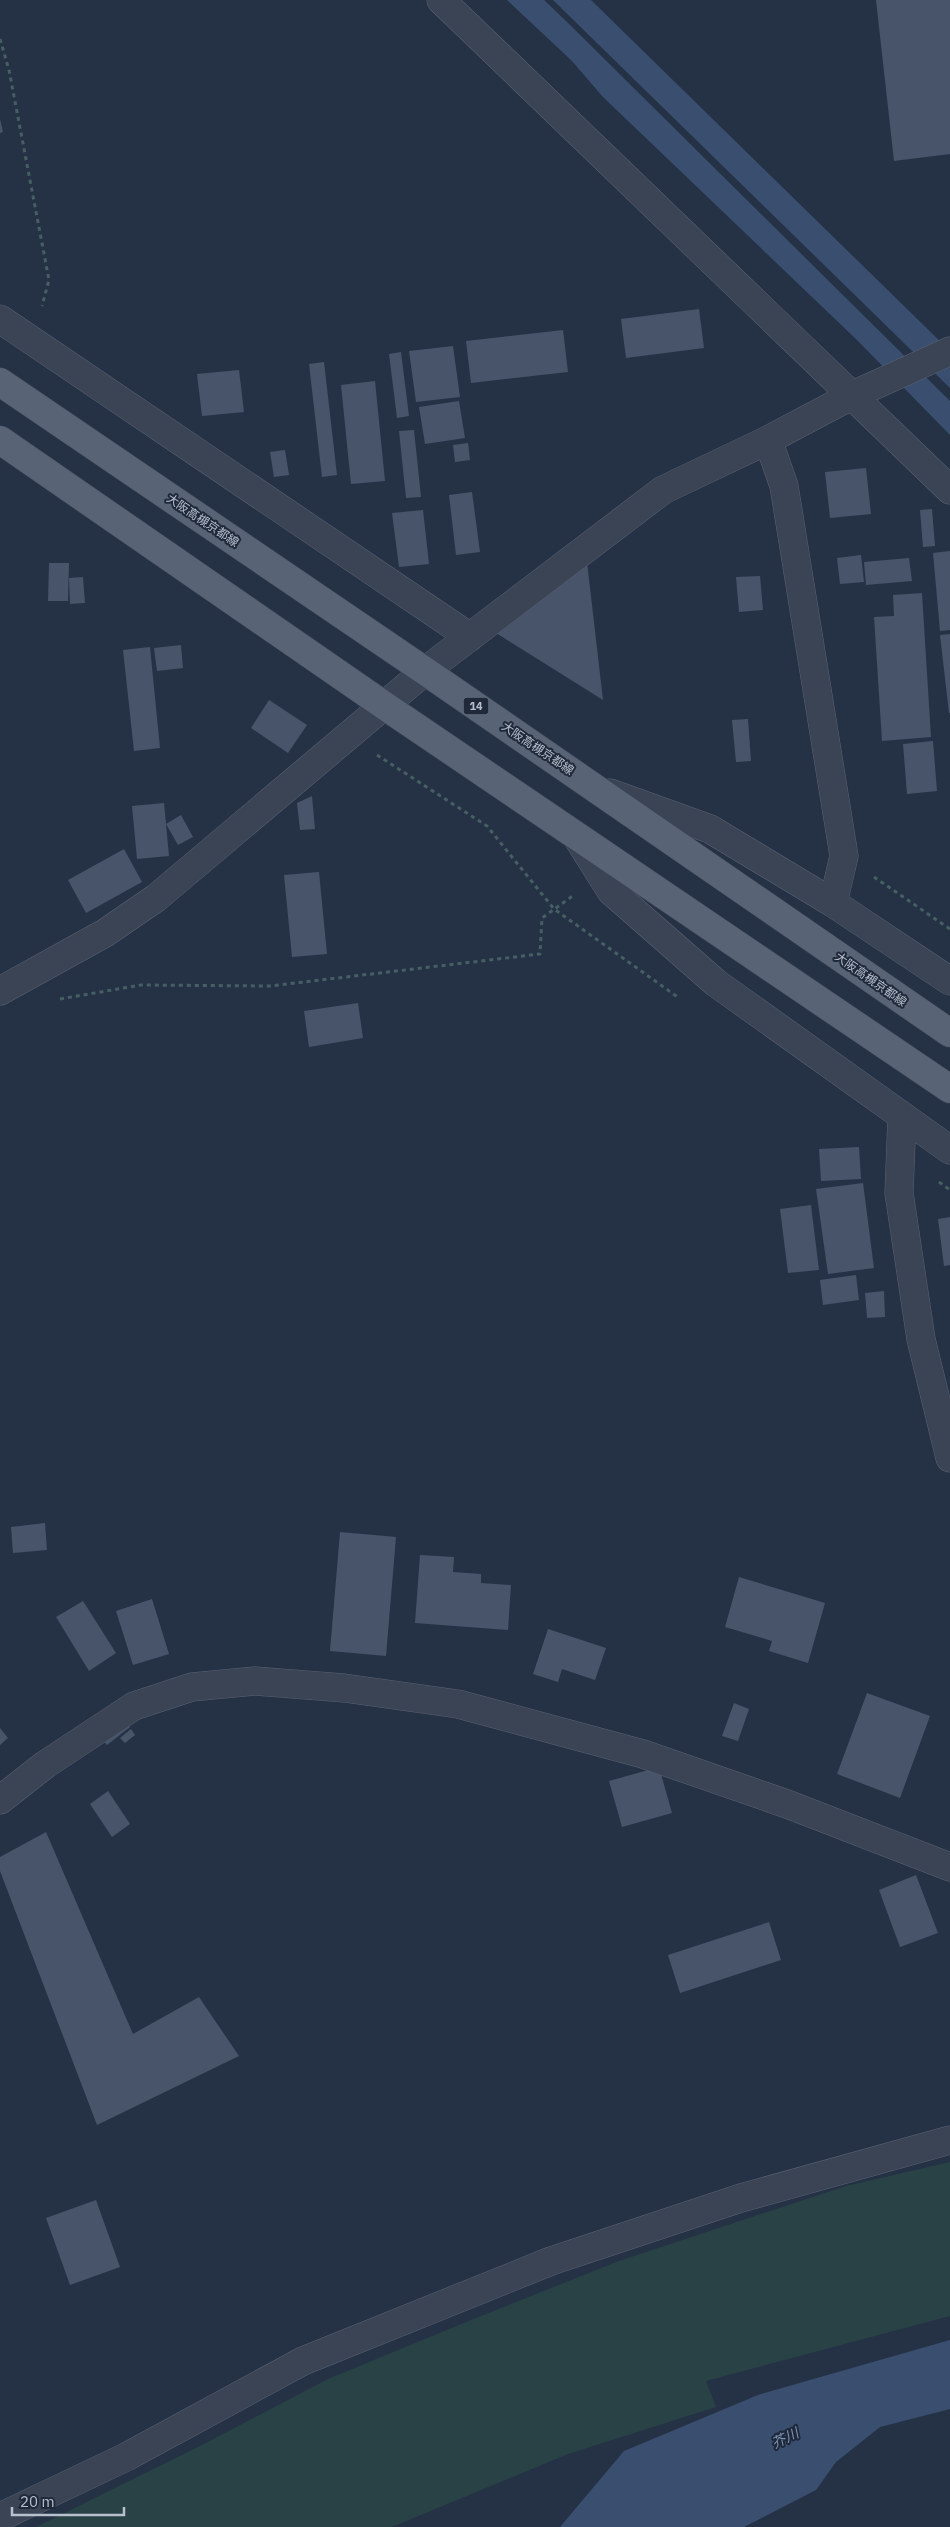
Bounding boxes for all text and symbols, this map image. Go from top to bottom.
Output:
street label: 大阪高槻京都線 [164,490,242,550]
road number: 14 [464,698,488,714]
street label: 大阪高槻京都線 [499,718,577,778]
street label: 大阪高槻京都線 [832,949,910,1009]
water label: 芥川 [768,2423,803,2452]
scale bar [12,2484,125,2516]
text: 20 m [20,2492,55,2511]

